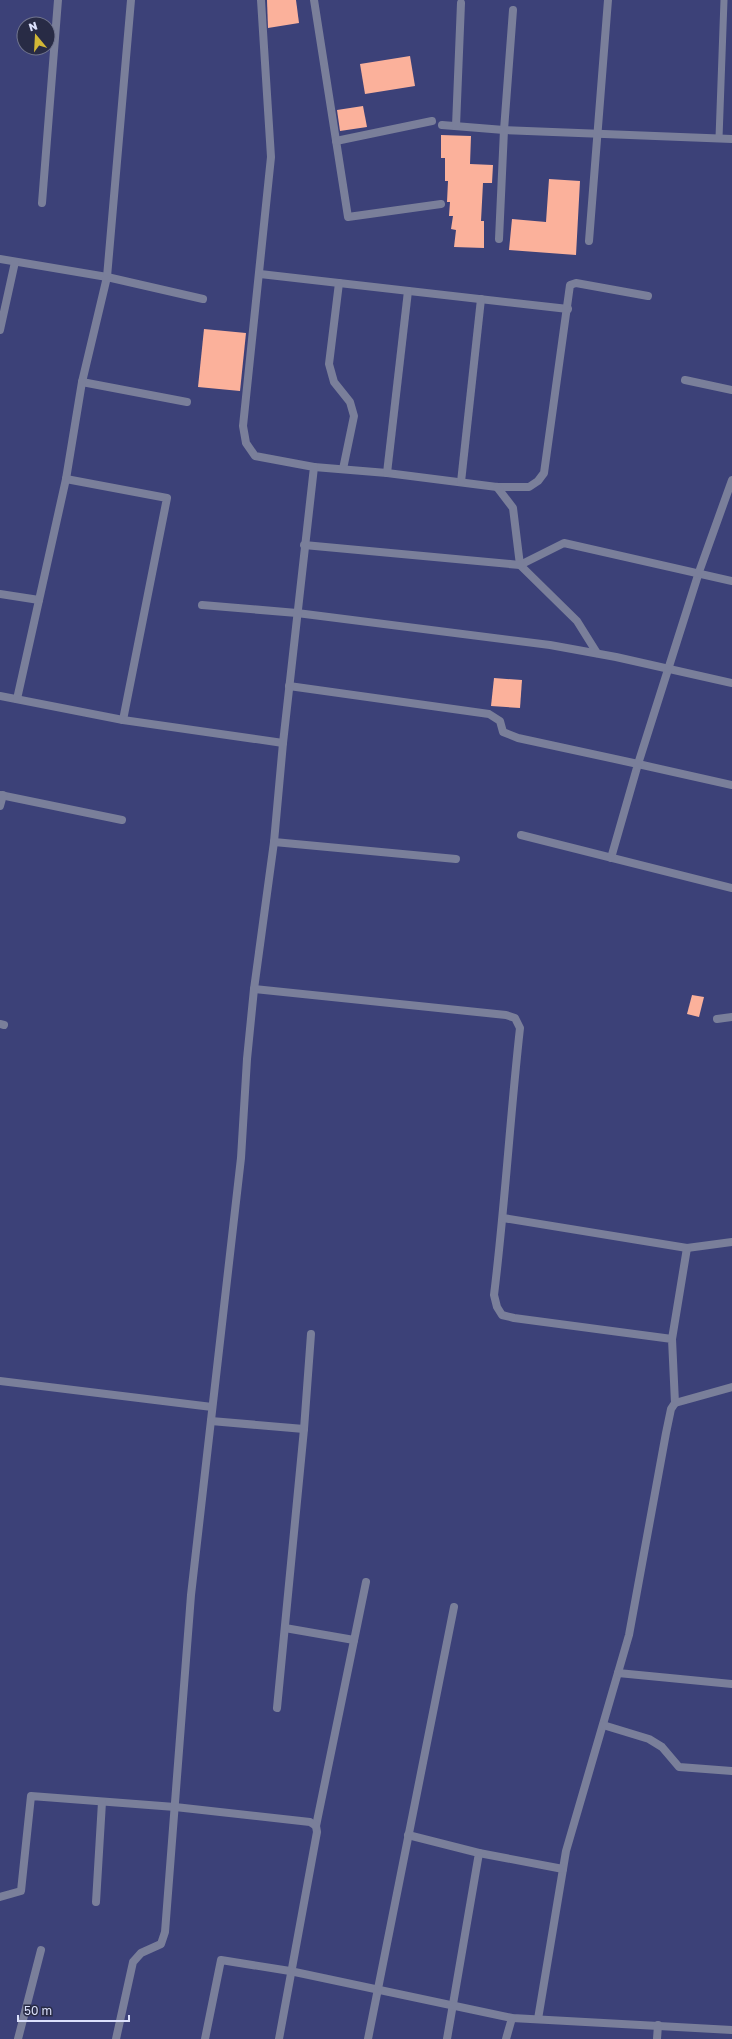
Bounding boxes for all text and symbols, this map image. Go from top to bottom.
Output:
north arrow [16,16,56,56]
text: N [27,19,39,33]
scale bar [18,1997,129,2023]
text: 50 m [24,2003,52,2018]

